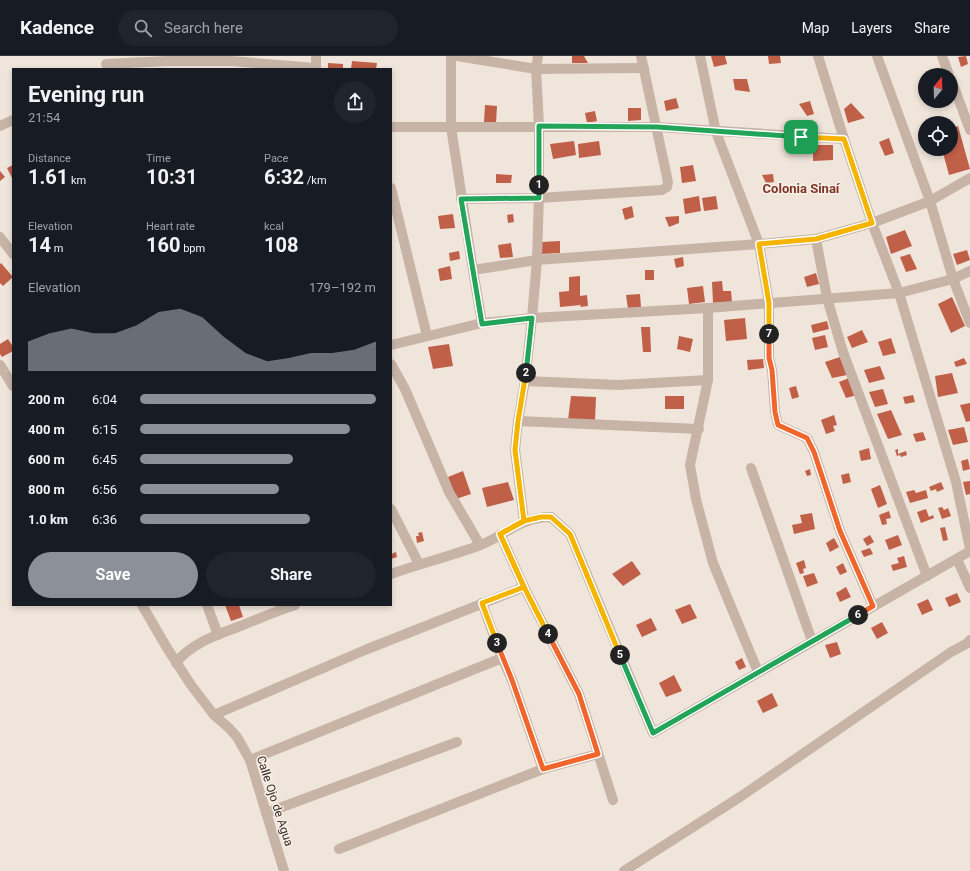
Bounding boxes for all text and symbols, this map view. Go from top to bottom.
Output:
search box [118,10,398,46]
text: Kadence [20,16,94,39]
icon: search [132,17,154,39]
text: Search here [164,19,243,37]
text: Map [802,20,829,36]
text: Layers [851,20,892,36]
text: Share [914,20,950,36]
north arrow [918,68,958,108]
map controls [918,68,958,156]
button: share [334,81,376,123]
text: Evening run [28,82,144,107]
text: 21:54 [28,110,60,125]
button: locate [918,116,958,156]
pin [784,120,818,154]
icon: arrive [790,126,812,148]
text: Distance [28,152,71,165]
text: Time [146,152,171,165]
text: Pace [264,152,288,165]
text: 1.61 [28,165,68,189]
text: 10:31 [146,165,198,189]
text: 6:32 [264,165,304,189]
text: km [68,174,86,187]
text: /km [304,174,327,187]
pin: 1 [529,175,549,195]
text: 1 [536,178,542,191]
district label: Colonia Sinaí [763,181,841,196]
text: Elevation [28,220,73,233]
text: Heart rate [146,220,195,233]
text: kcal [264,220,284,233]
text: 14 [28,233,51,257]
text: 160 [146,233,180,257]
text: 108 [264,233,298,257]
text: m [51,242,63,255]
text: bpm [180,242,205,255]
text: Elevation [28,280,81,295]
text: 179–192 m [309,280,376,295]
pin: 7 [759,324,779,344]
text: 7 [766,327,772,340]
pin: 2 [516,363,536,383]
text: 2 [523,366,529,379]
text: 200 m [28,392,65,407]
text: 6:04 [92,392,117,407]
text: 400 m [28,422,65,437]
text: 6:15 [92,422,117,437]
text: 600 m [28,452,65,467]
text: 6:45 [92,452,117,467]
text: 800 m [28,482,65,497]
text: 6:56 [92,482,117,497]
text: 1.0 km [28,512,68,527]
text: 6:36 [92,512,117,527]
button: Save [28,552,198,598]
button: Share [206,552,376,598]
pin: 6 [848,605,868,625]
text: 6 [855,608,861,621]
pin: 4 [538,624,558,644]
text: 4 [545,627,551,640]
pin: 3 [487,633,507,653]
text: 3 [494,636,500,649]
pin: 5 [610,645,630,665]
text: 5 [617,648,623,661]
street label: Calle Ojo de Agua [254,754,296,848]

